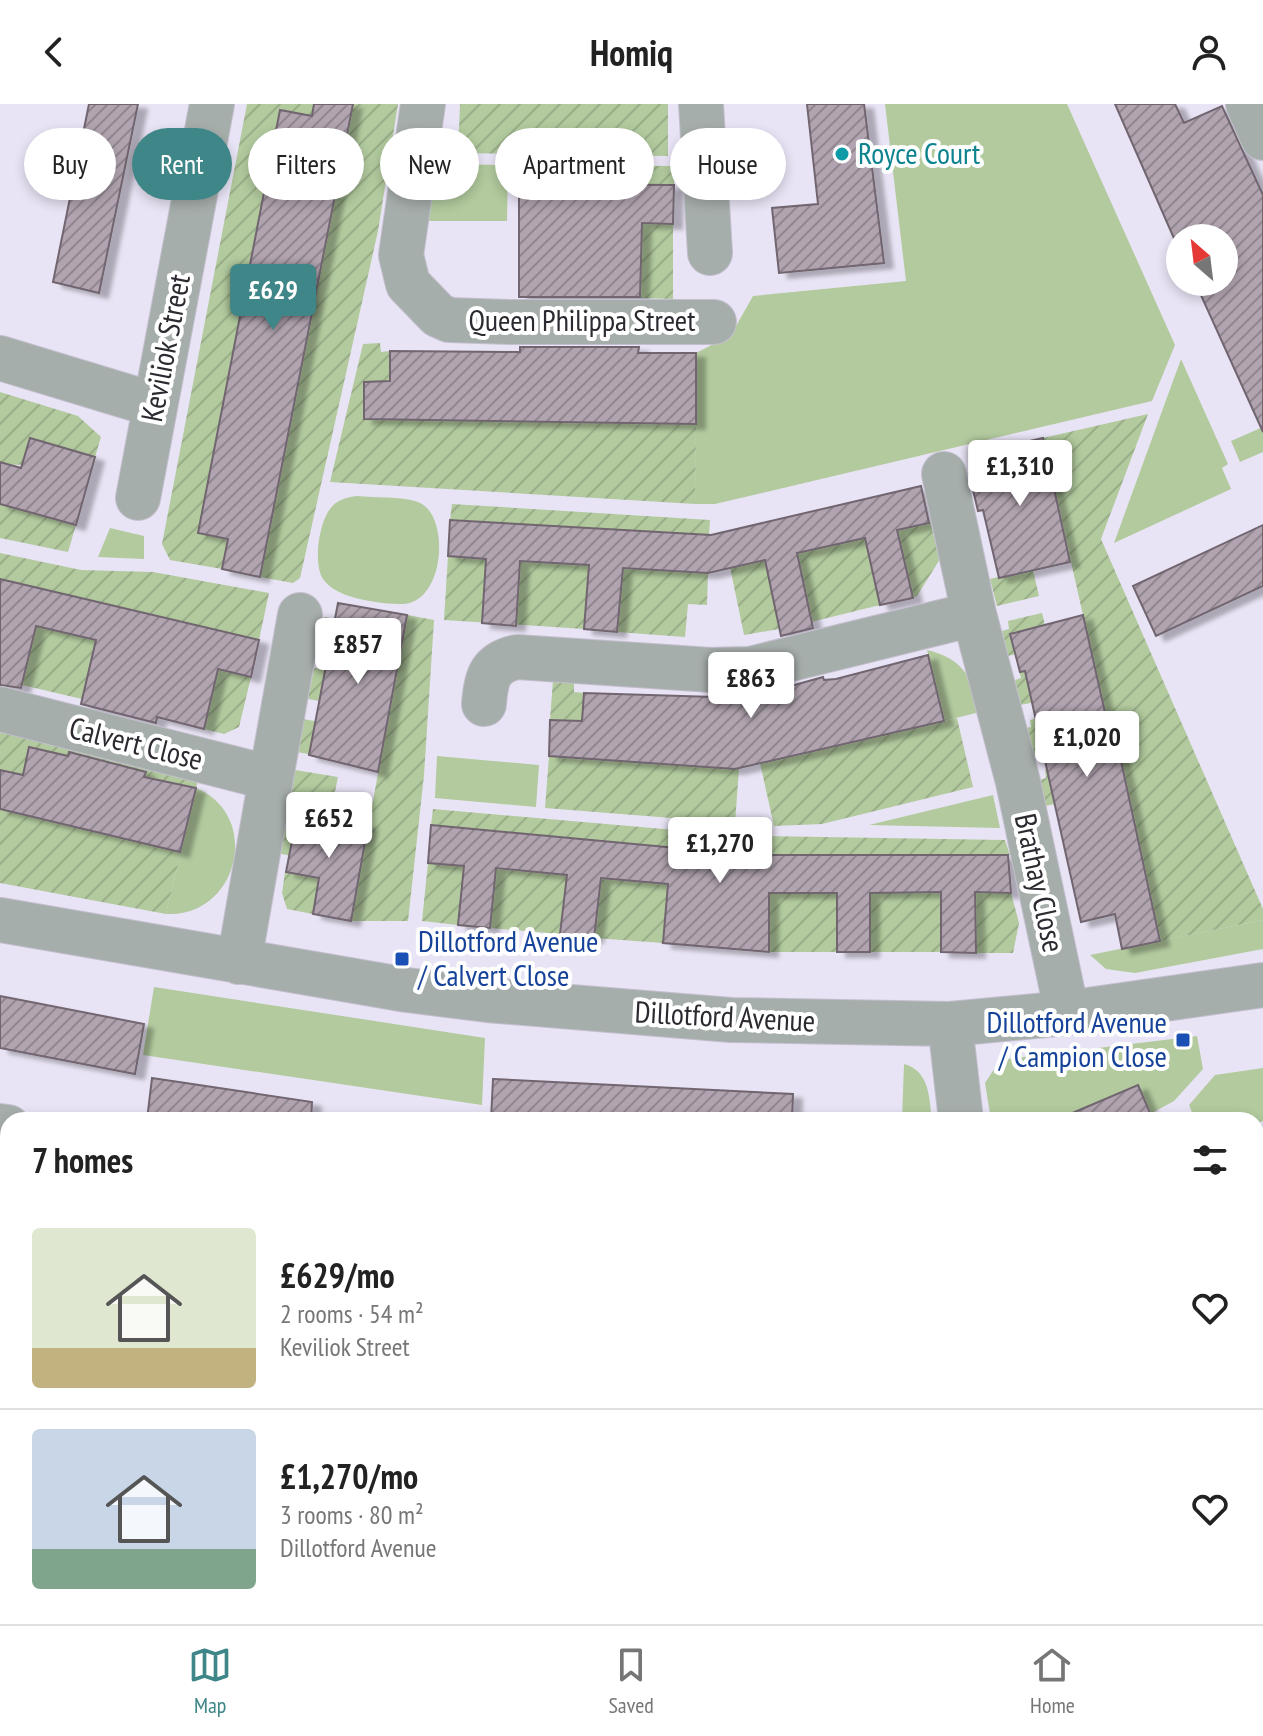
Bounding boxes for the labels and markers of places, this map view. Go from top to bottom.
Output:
place label: Royce Court [858,133,981,172]
marker: Royce Court [833,145,851,163]
pin: £629 [226,264,320,332]
pin: £1,310 [955,440,1085,508]
pin: £857 [311,618,405,686]
pin: £863 [704,652,798,720]
pin: £1,020 [1022,711,1152,779]
pin: £652 [282,792,376,860]
pin: £1,270 [655,817,785,885]
place label: Dillotford Avenue / Calvert Close [417,921,599,994]
marker: Dillotford Avenue / Calvert Close [393,950,411,968]
place label: Dillotford Avenue / Campion Close [986,1002,1167,1075]
marker: Dillotford Avenue / Campion Close [1174,1031,1192,1049]

